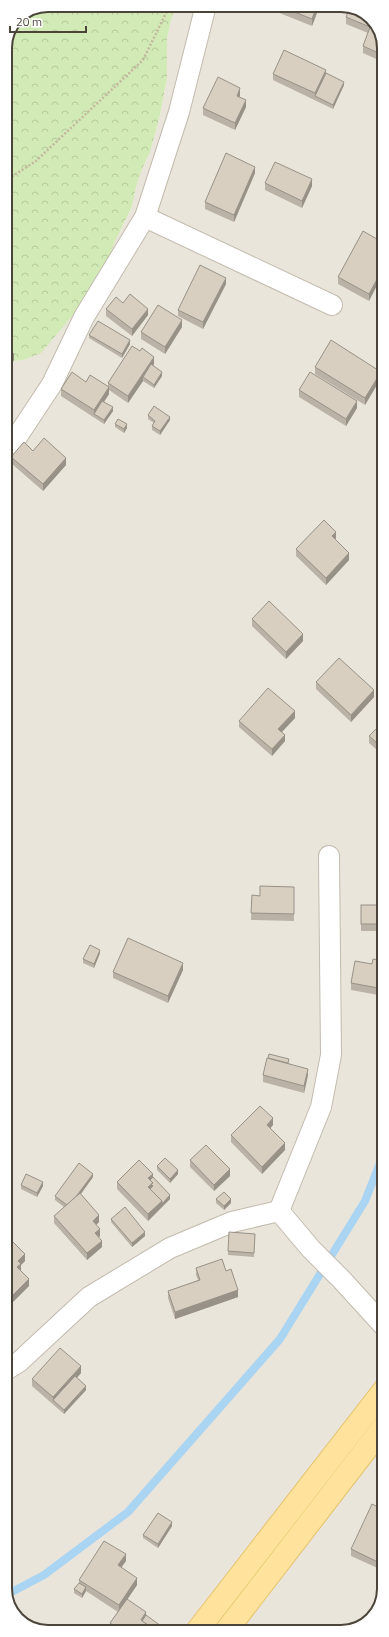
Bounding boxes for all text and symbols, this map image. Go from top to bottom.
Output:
scale bar [10,8,86,34]
text: 20 m [16,12,42,31]

